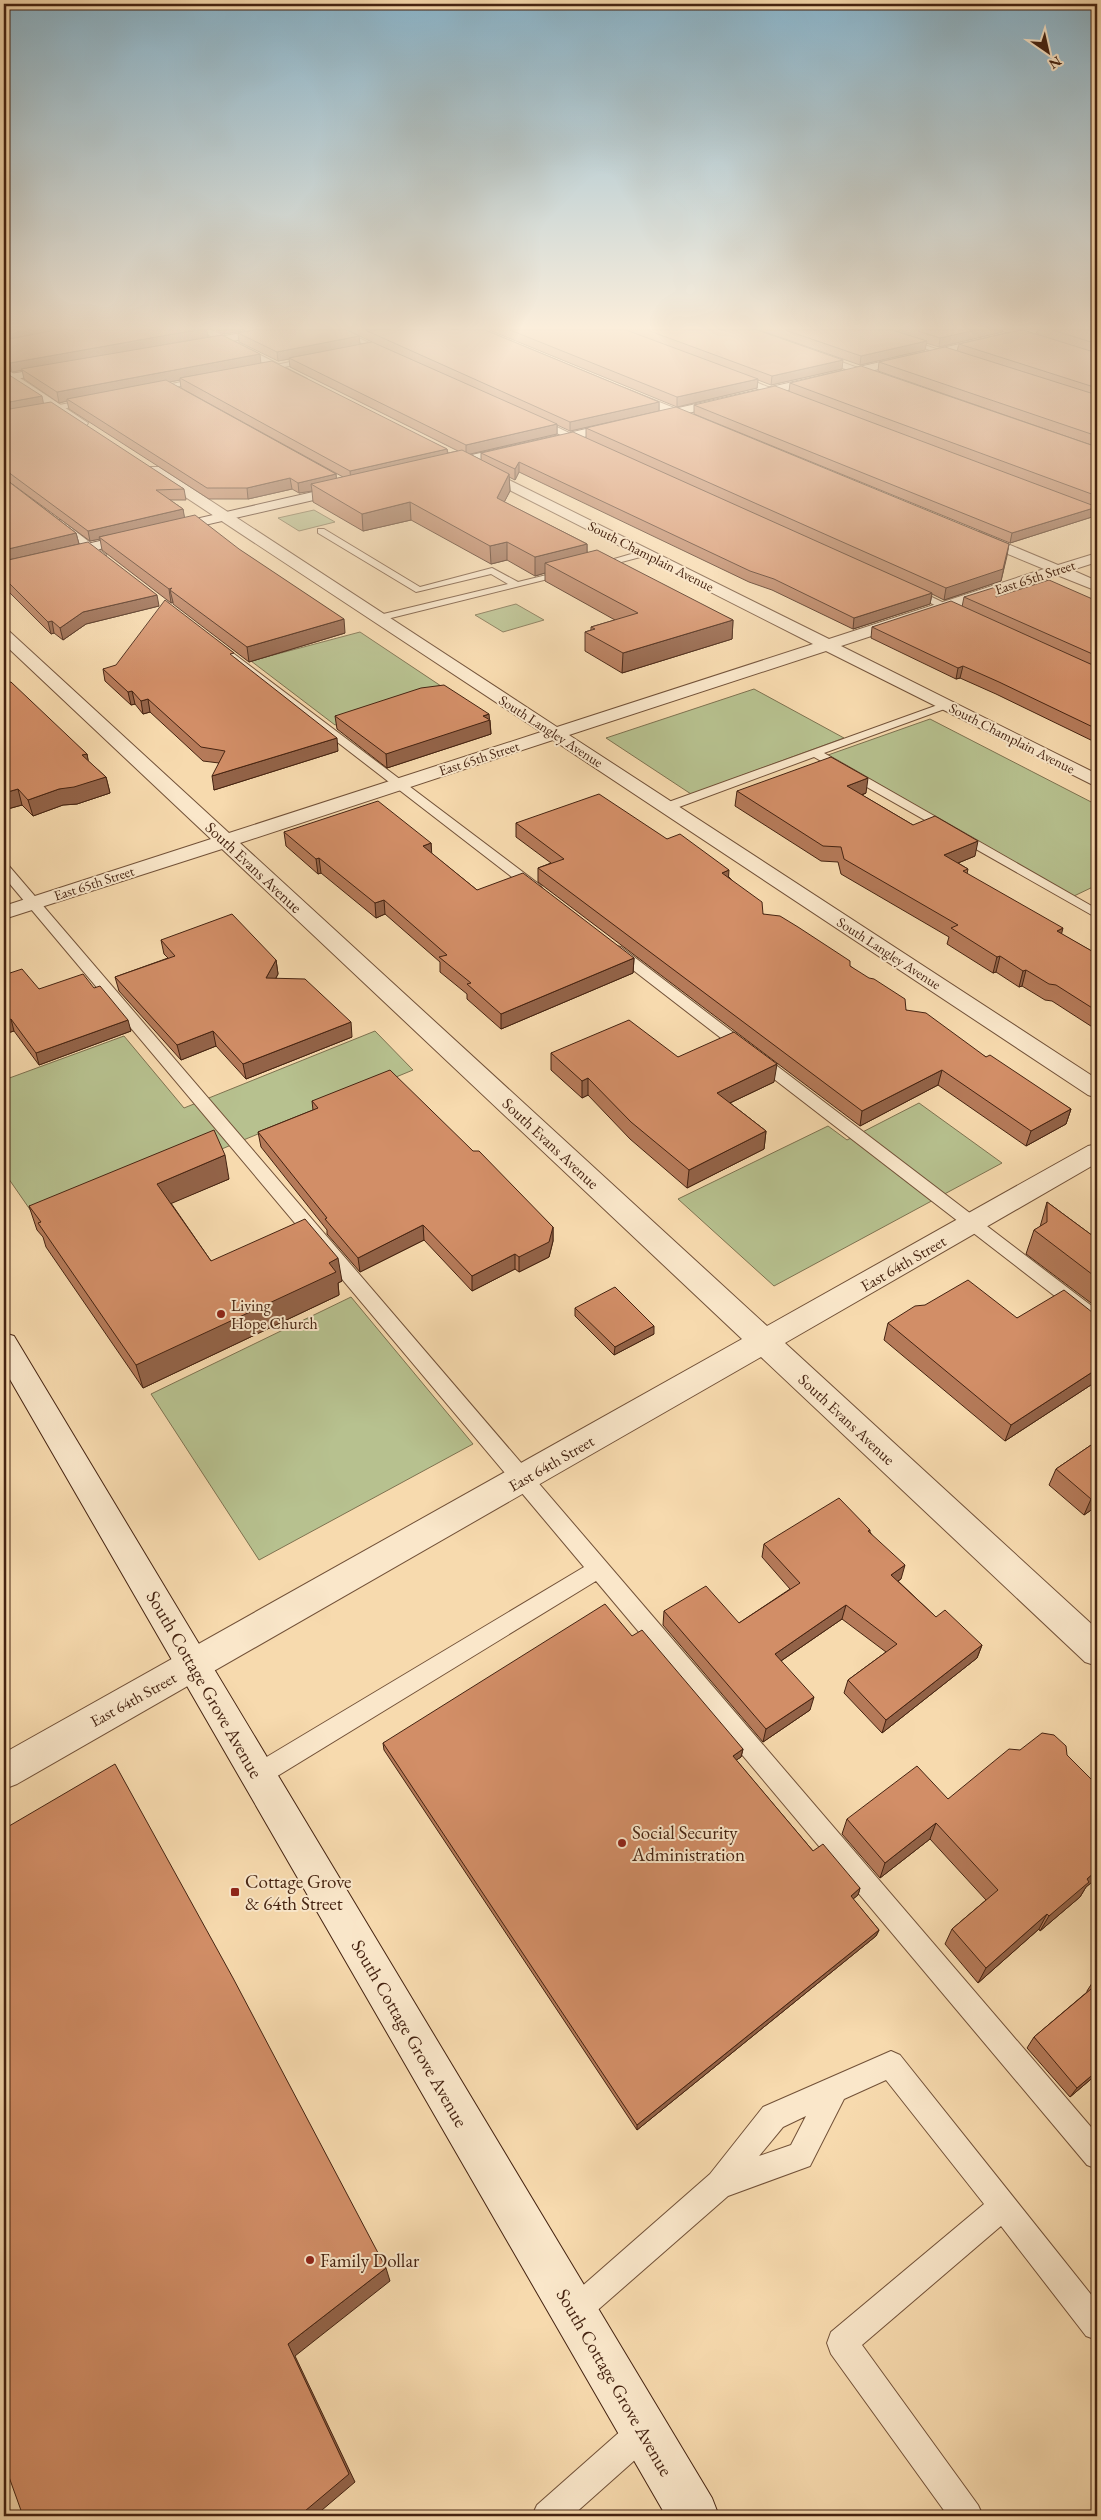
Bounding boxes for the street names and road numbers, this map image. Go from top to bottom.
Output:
street label: South Champlain Avenue [585,517,717,596]
street label: East 65th Street [993,555,1078,598]
street label: South Langley Avenue [496,691,607,772]
street label: South Champlain Avenue [946,699,1078,778]
street label: East 65th Street [437,736,522,779]
street label: South Evans Avenue [201,817,306,918]
street label: East 65th Street [52,861,137,904]
street label: South Langley Avenue [834,913,945,994]
street label: South Evans Avenue [498,1093,603,1194]
street label: East 64th Street [857,1230,950,1296]
street label: South Evans Avenue [794,1369,899,1470]
street label: East 64th Street [505,1430,598,1496]
street label: South Cottage Grove Avenue [141,1586,269,1783]
street label: East 64th Street [86,1667,180,1732]
street label: South Cottage Grove Avenue [346,1935,474,2132]
street label: South Cottage Grove Avenue [551,2284,679,2481]

